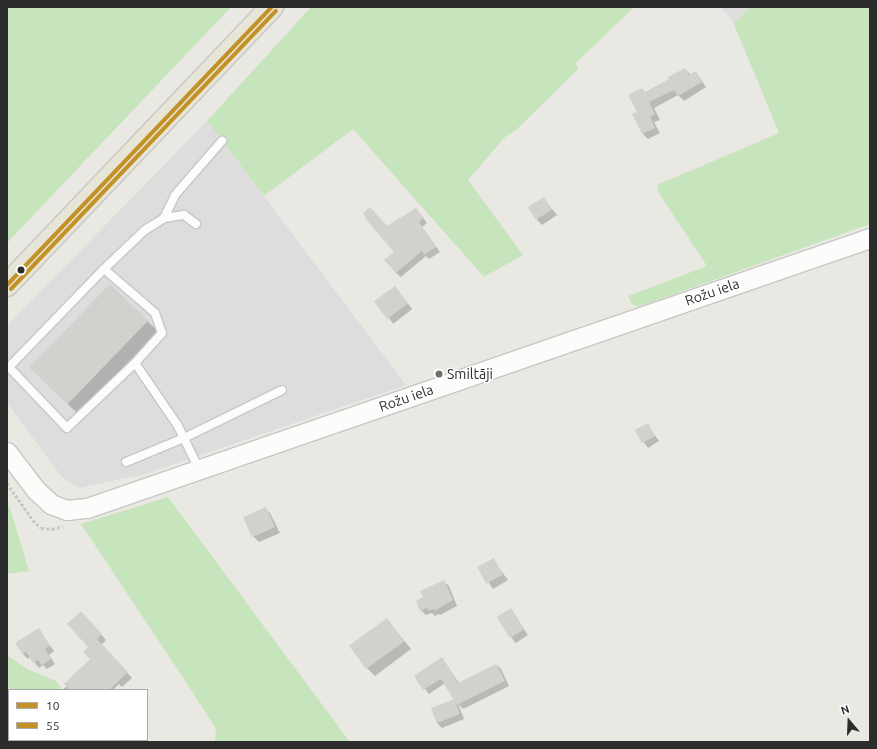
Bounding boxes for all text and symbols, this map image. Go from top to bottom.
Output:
unlabelled marker [16,265,26,275]
street label: Rožu iela [683,275,741,309]
place label: Smiltāji [447,366,493,382]
marker: Smiltāji [434,369,444,379]
street label: Rožu iela [377,381,435,415]
legend [8,689,148,741]
text: 10 [46,699,60,712]
north arrow [829,701,869,741]
text: N [839,703,851,717]
text: 55 [46,719,60,732]

